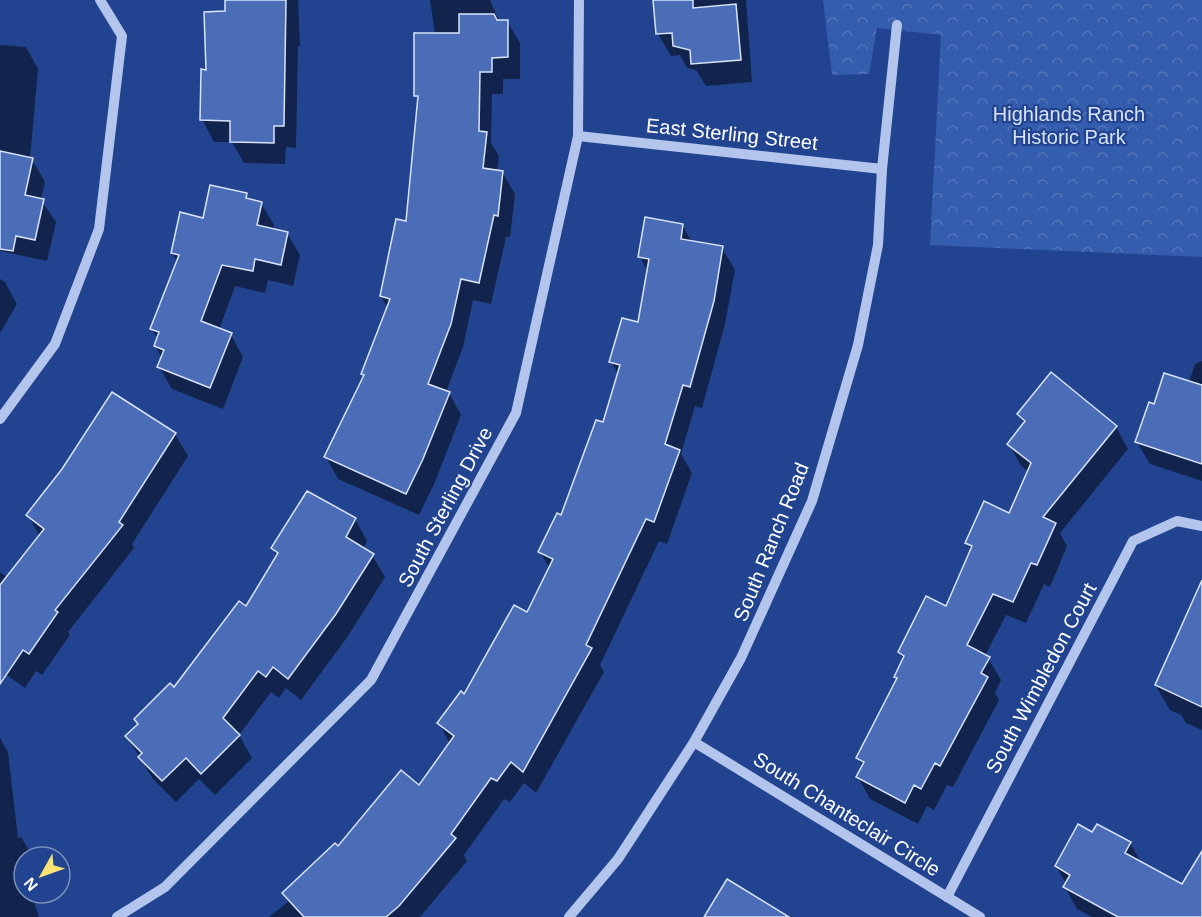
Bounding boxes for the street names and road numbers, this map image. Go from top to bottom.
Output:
street label: East Sterling Street [645,114,819,154]
street label: South Sterling Drive [394,423,496,591]
street label: South Ranch Road [729,460,813,624]
street label: South Wimbledon Court [981,579,1101,777]
street label: South Chanteclair Circle [750,748,944,880]

